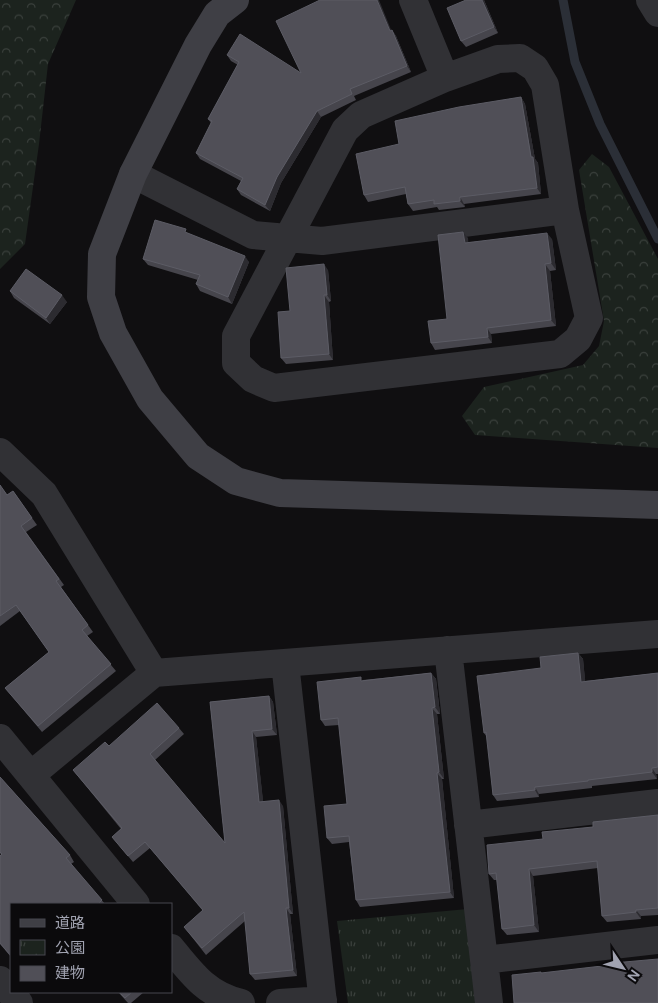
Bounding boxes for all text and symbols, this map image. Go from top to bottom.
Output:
legend [10,903,172,993]
text: 道路 [55,913,85,933]
text: 公園 [55,938,85,958]
north arrow [598,943,648,993]
text: 建物 [55,963,85,983]
text: N [623,966,644,985]

